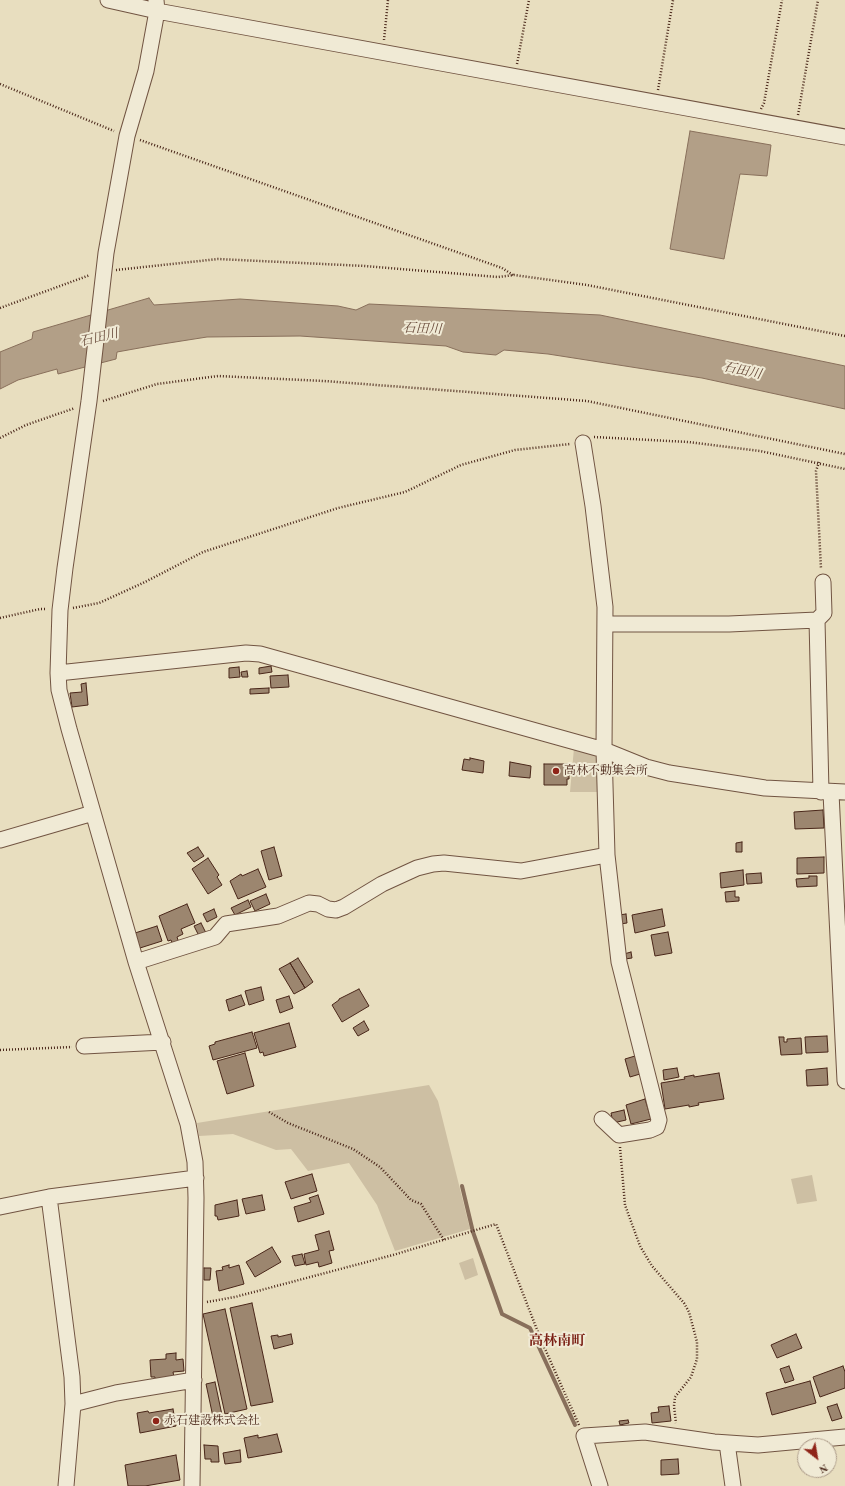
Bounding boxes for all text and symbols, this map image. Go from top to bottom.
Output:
water label: 石田川 [402,321,442,337]
water label: 石田川 [78,326,120,350]
water label: 石田川 [721,359,763,383]
place label: 高林不動集会所 [564,764,648,778]
marker: 高林不動集会所 [551,766,561,776]
district label: 高林南町 [529,1333,585,1349]
place label: 赤石建設株式会社 [164,1414,260,1428]
marker: 赤石建設株式会社 [151,1416,161,1426]
north arrow [797,1438,837,1478]
text: N [816,1461,829,1475]

